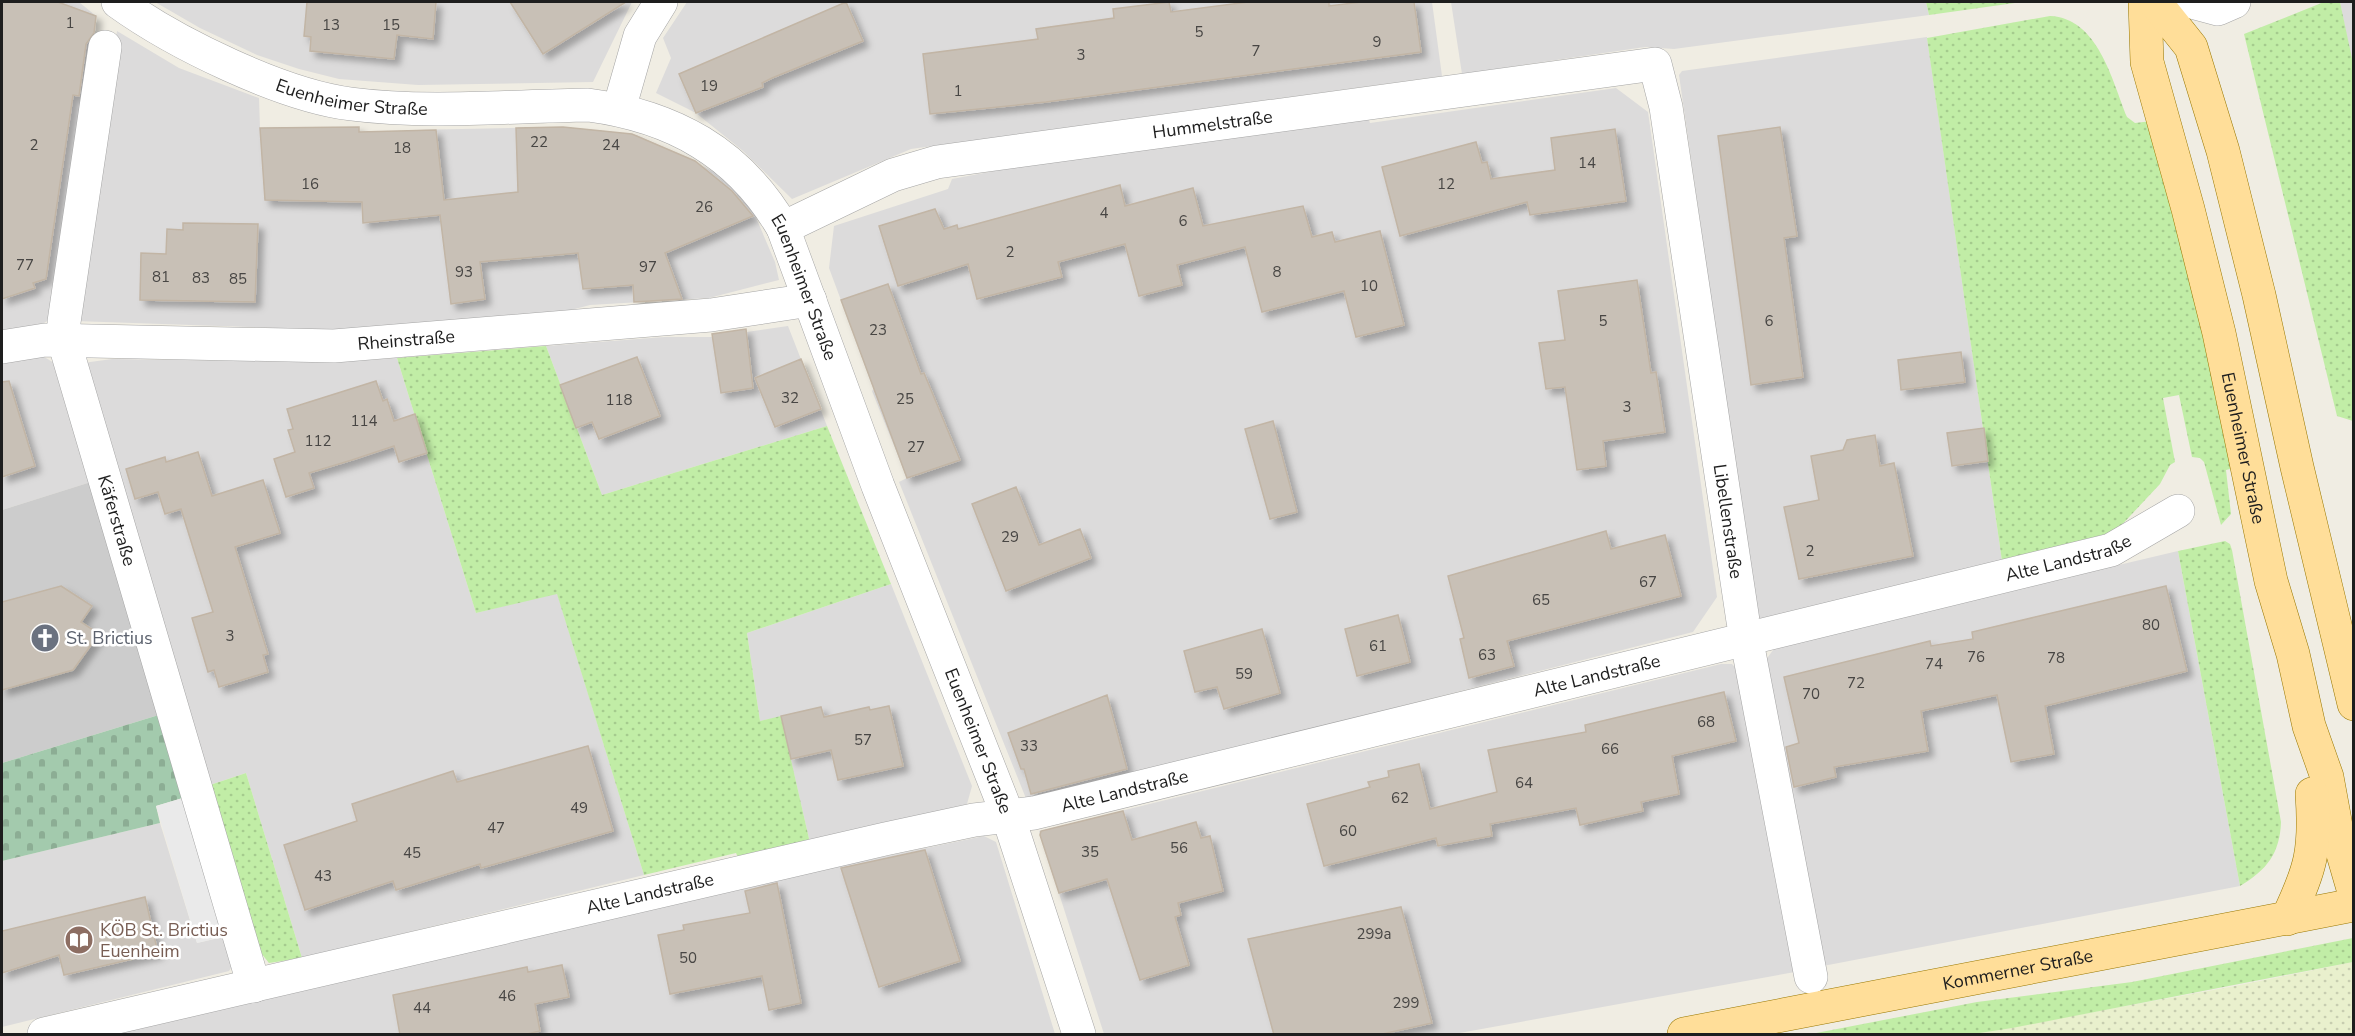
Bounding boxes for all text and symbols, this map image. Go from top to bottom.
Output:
house number: 1 [65,13,75,33]
house number: 13 [322,15,340,35]
house number: 15 [382,15,400,35]
house number: 5 [1194,22,1204,42]
house number: 9 [1372,32,1382,52]
house number: 7 [1251,41,1261,61]
house number: 3 [1076,45,1086,65]
street label: Euenheimer Straße [272,73,428,121]
house number: 19 [700,76,718,96]
house number: 1 [953,81,963,101]
street label: Hummelstraße [1151,104,1274,144]
house number: 22 [530,132,548,152]
house number: 2 [29,135,39,155]
house number: 24 [602,135,620,155]
house number: 18 [393,138,411,158]
house number: 14 [1578,153,1596,173]
house number: 16 [301,174,319,194]
house number: 12 [1437,174,1455,194]
house number: 26 [695,197,713,217]
house number: 4 [1099,203,1109,223]
street label: Euenheimer Straße [765,209,843,364]
house number: 6 [1178,211,1188,231]
house number: 2 [1005,242,1015,262]
house number: 77 [16,255,34,275]
house number: 97 [639,257,657,277]
house number: 93 [455,262,473,282]
house number: 8 [1272,262,1282,282]
house number: 81 [152,267,170,287]
house number: 83 [192,268,210,288]
house number: 85 [229,269,247,289]
house number: 10 [1360,276,1378,296]
house number: 5 [1598,311,1608,331]
house number: 6 [1764,311,1774,331]
house number: 23 [869,320,887,340]
street label: Rheinstraße [356,324,456,356]
street label: Euenheimer Straße [2216,370,2271,526]
house number: 32 [781,388,799,408]
house number: 25 [896,389,914,409]
house number: 118 [605,390,633,410]
house number: 3 [1622,397,1632,417]
house number: 114 [350,411,378,431]
house number: 112 [304,431,332,451]
house number: 27 [907,437,925,457]
street label: Libellenstraße [1708,462,1749,580]
street label: Käferstraße [92,472,142,569]
house number: 29 [1001,527,1019,547]
street label: Alte Landstraße [2003,529,2136,587]
house number: 2 [1805,541,1815,561]
house number: 67 [1639,572,1657,592]
house number: 65 [1532,590,1550,610]
house number: 80 [2142,615,2160,635]
church icon: St. Brictius [29,622,61,654]
place label: St. Brictius [66,626,153,650]
house number: 3 [225,626,235,646]
house number: 61 [1369,636,1387,656]
house number: 63 [1478,645,1496,665]
house number: 76 [1967,647,1985,667]
street label: Alte Landstraße [1531,648,1663,703]
house number: 78 [2047,648,2065,668]
house number: 74 [1925,654,1943,674]
house number: 59 [1235,664,1253,684]
street label: Euenheimer Straße [939,665,1018,817]
house number: 72 [1847,673,1865,693]
house number: 70 [1802,684,1820,704]
house number: 68 [1697,712,1715,732]
house number: 57 [854,730,872,750]
house number: 33 [1020,736,1038,756]
house number: 66 [1601,739,1619,759]
street label: Alte Landstraße [1059,764,1191,818]
house number: 64 [1515,773,1533,793]
house number: 62 [1391,788,1409,808]
house number: 49 [570,798,588,818]
house number: 47 [487,818,505,838]
house number: 60 [1339,821,1357,841]
house number: 56 [1170,838,1188,858]
house number: 35 [1081,842,1099,862]
house number: 45 [403,843,421,863]
house number: 43 [314,866,332,886]
street label: Alte Landstraße [584,867,716,920]
place label: KÖB St. Brictius Euenheim [100,918,228,963]
library icon: KÖB St. Brictius Euenheim [63,924,95,956]
house number: 299a [1357,924,1391,944]
street label: Kommerner Straße [1941,943,2095,996]
house number: 50 [679,948,697,968]
house number: 46 [498,986,516,1006]
house number: 299 [1392,993,1420,1013]
house number: 44 [413,998,431,1018]

